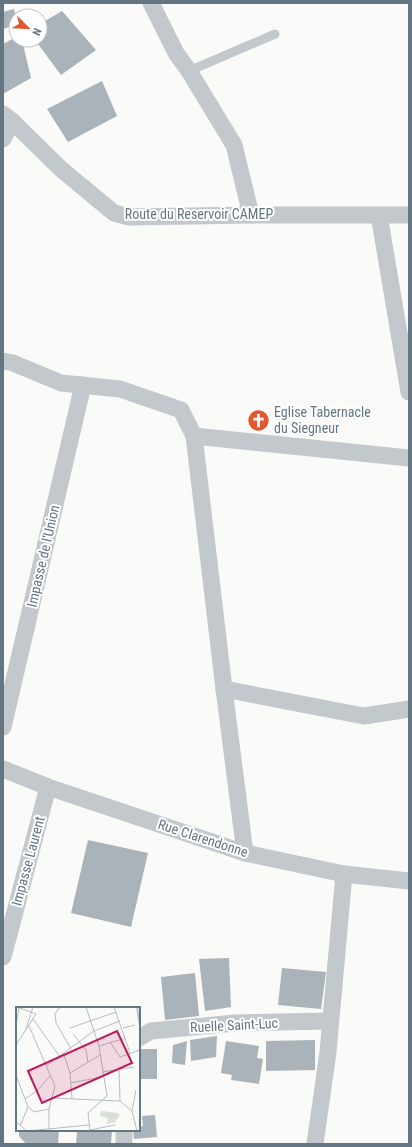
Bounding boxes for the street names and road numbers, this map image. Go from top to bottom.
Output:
street label: Route du Reservoir CAMEP [125,206,273,222]
street label: Impasse de l'Union [23,503,63,609]
street label: Impasse Laurent [8,815,48,907]
street label: Rue Clarendonne [156,816,250,860]
street label: Ruelle Saint-Luc [190,1015,278,1035]

